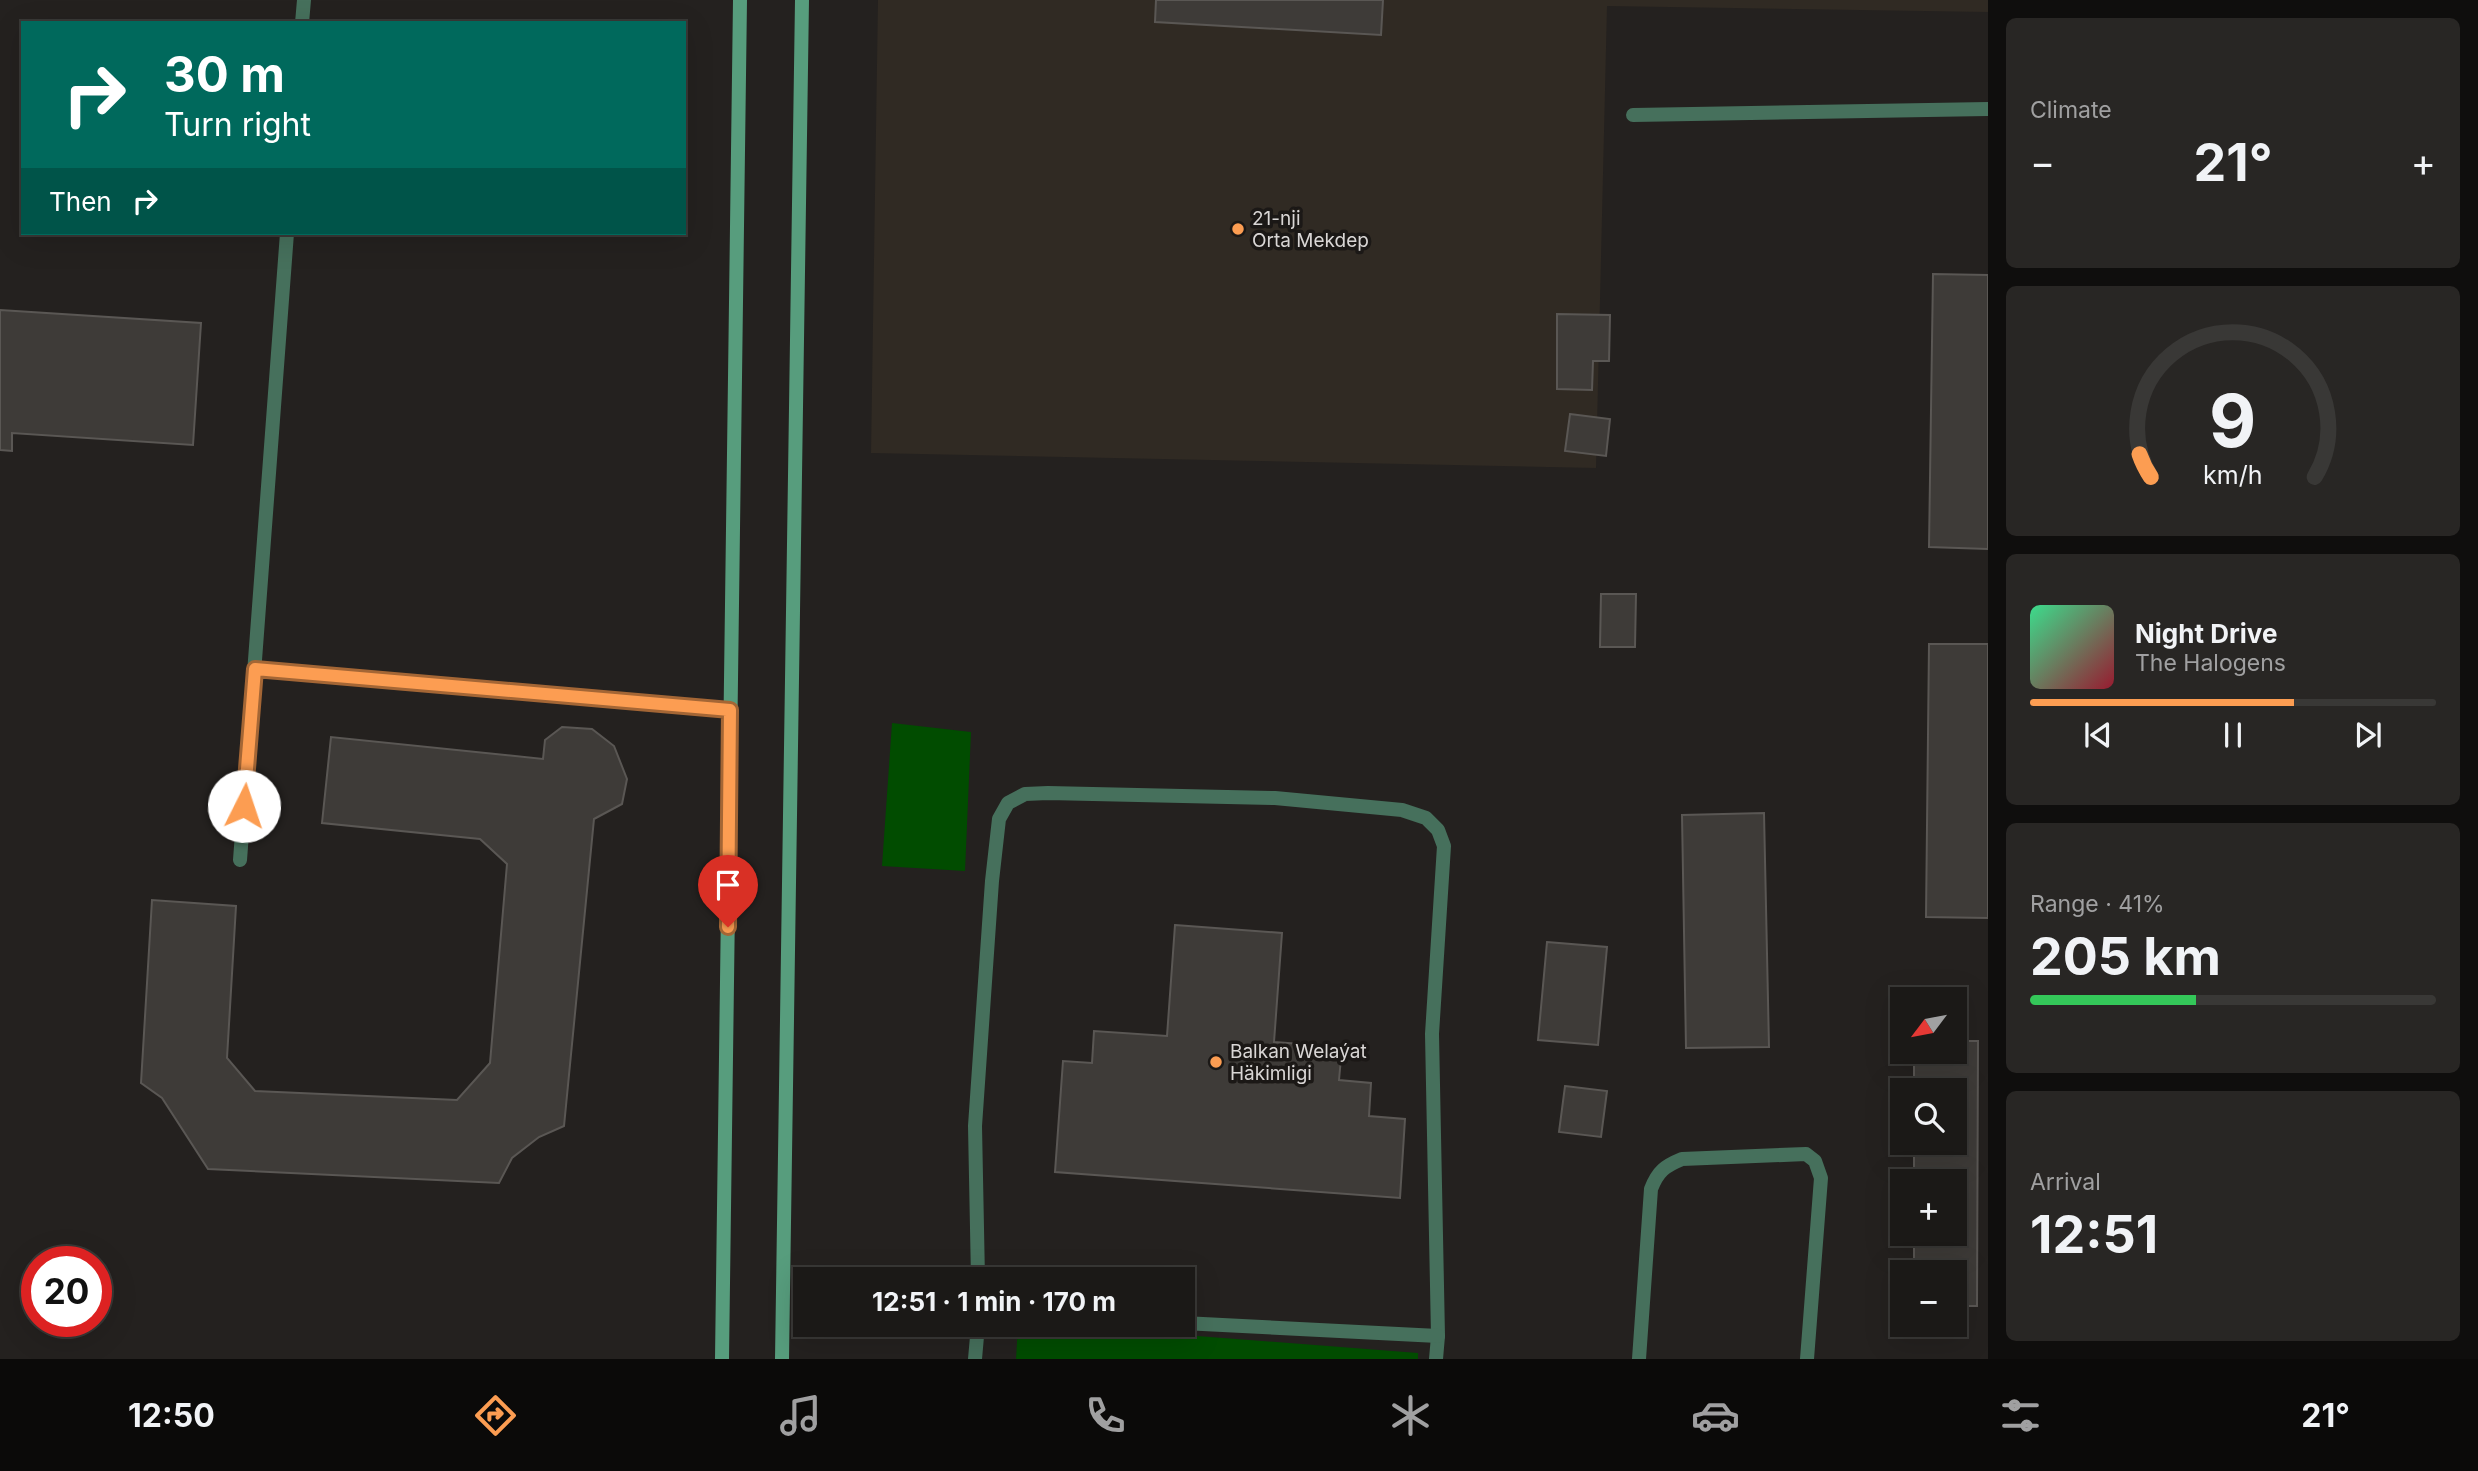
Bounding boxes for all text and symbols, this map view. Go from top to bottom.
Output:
text: 30 m [164,45,285,104]
icon: right [49,49,140,140]
text: Climate [2030,96,2112,124]
text: Turn right [164,105,311,144]
text: 21° [2193,131,2273,194]
text: − [2030,139,2055,185]
text: + [2411,139,2436,185]
icon: right [126,182,164,220]
text: Then [49,186,112,217]
place label: 21-nji Orta Mekdep [1252,207,1369,252]
marker: 21-nji Orta Mekdep [1230,221,1246,237]
text: 9 [2209,377,2257,466]
text: km/h [2203,460,2263,490]
text: Night Drive [2135,618,2277,649]
text: The Halogens [2135,649,2286,677]
icon: previous [2079,716,2117,754]
icon: pause [2214,716,2252,754]
icon: next [2349,716,2387,754]
position arrow [207,769,281,843]
pin [698,855,758,927]
icon: arrive [709,866,747,904]
text: Range · 41% [2030,890,2165,918]
text: 205 km [2030,925,2221,988]
north arrow [1890,987,1967,1064]
map controls [1890,987,1967,1337]
place label: Balkan Welaýat Häkimligi [1230,1040,1367,1085]
marker: Balkan Welaýat Häkimligi [1208,1054,1224,1070]
button: search [1890,1078,1967,1155]
text: Arrival [2030,1168,2101,1196]
button: + [1890,1169,1967,1246]
text: 12:51 [2030,1203,2158,1266]
speed limit sign: 20 [21,1246,112,1337]
button: − [1890,1260,1967,1337]
text: 12:51 · 1 min · 170 m [872,1286,1116,1317]
icon: directions [471,1391,520,1440]
icon: music [776,1391,825,1440]
icon: phone [1081,1391,1130,1440]
icon: climate [1386,1391,1435,1440]
icon: car [1691,1391,1740,1440]
icon: filters [1996,1391,2045,1440]
text: 12:50 [128,1396,215,1435]
text: 21° [2301,1396,2350,1435]

